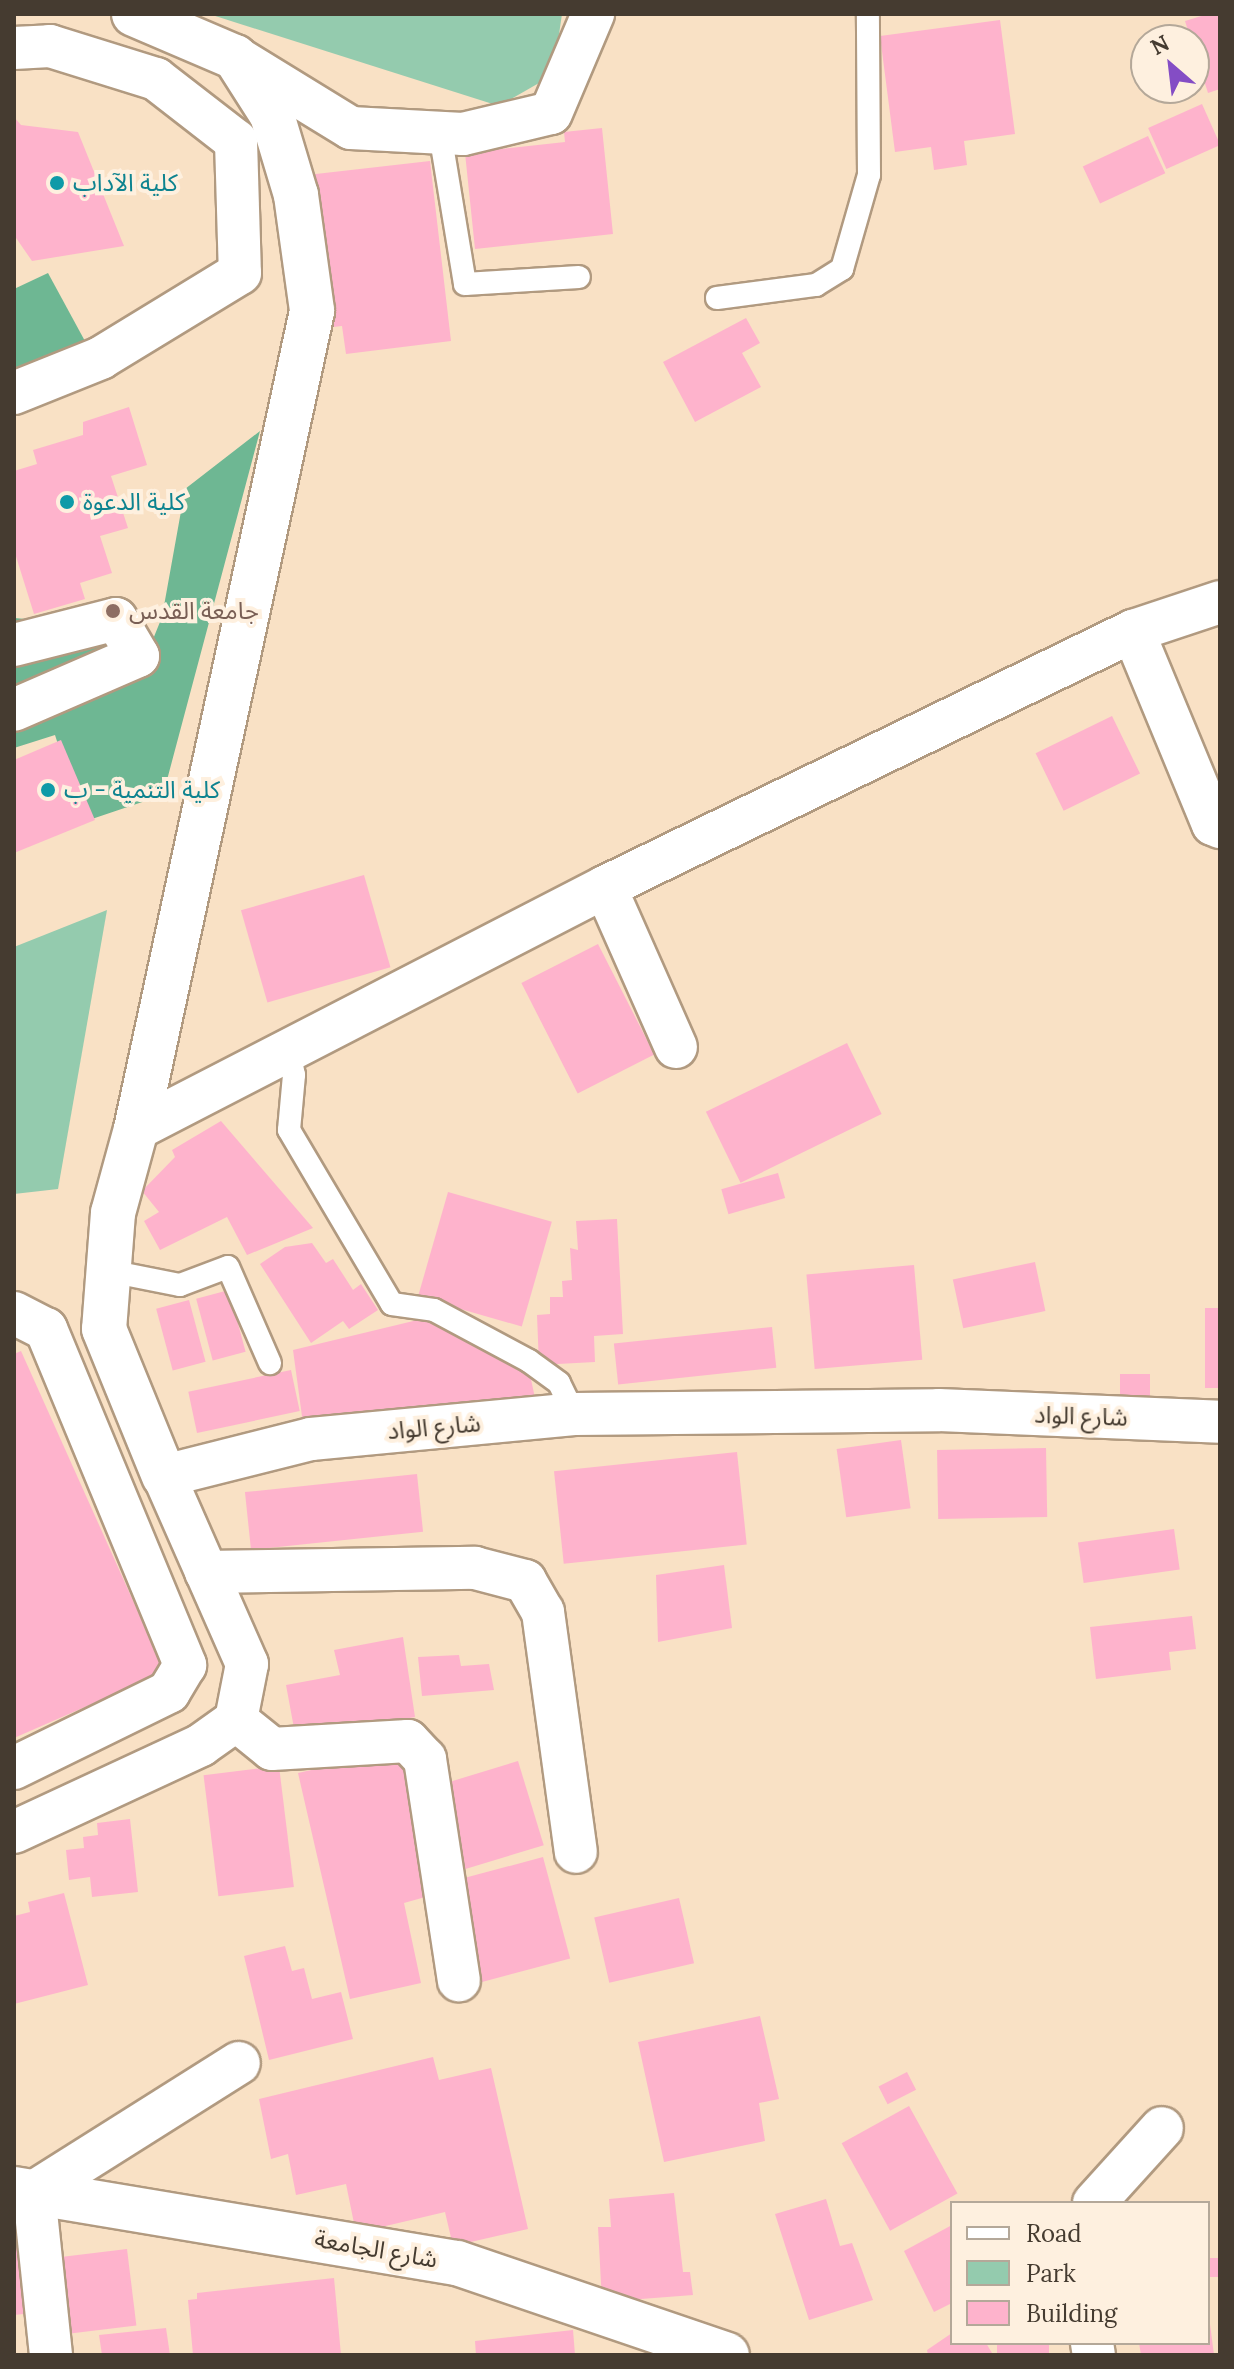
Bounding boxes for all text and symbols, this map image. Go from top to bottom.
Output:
north arrow [1130,24,1210,104]
text: N [1146,28,1174,61]
place label: كلية الآداب [73,169,178,197]
marker: كلية الآداب [48,174,66,192]
place label: كلية الدعوة [83,488,185,516]
marker: كلية الدعوة [58,493,76,511]
place label: جامعة القدس [129,597,259,625]
marker: جامعة القدس [104,602,122,620]
place label: كلية التنمية - ب [64,776,220,804]
marker: كلية التنمية - ب [39,781,57,799]
street label: شارع الواد [1034,1400,1128,1432]
street label: شارع الواد [386,1409,482,1445]
legend [950,2201,1210,2345]
text: Road [1026,2218,1082,2249]
street label: شارع الجامعة [312,2224,440,2274]
text: Park [1026,2258,1076,2289]
text: Building [1026,2298,1117,2329]

